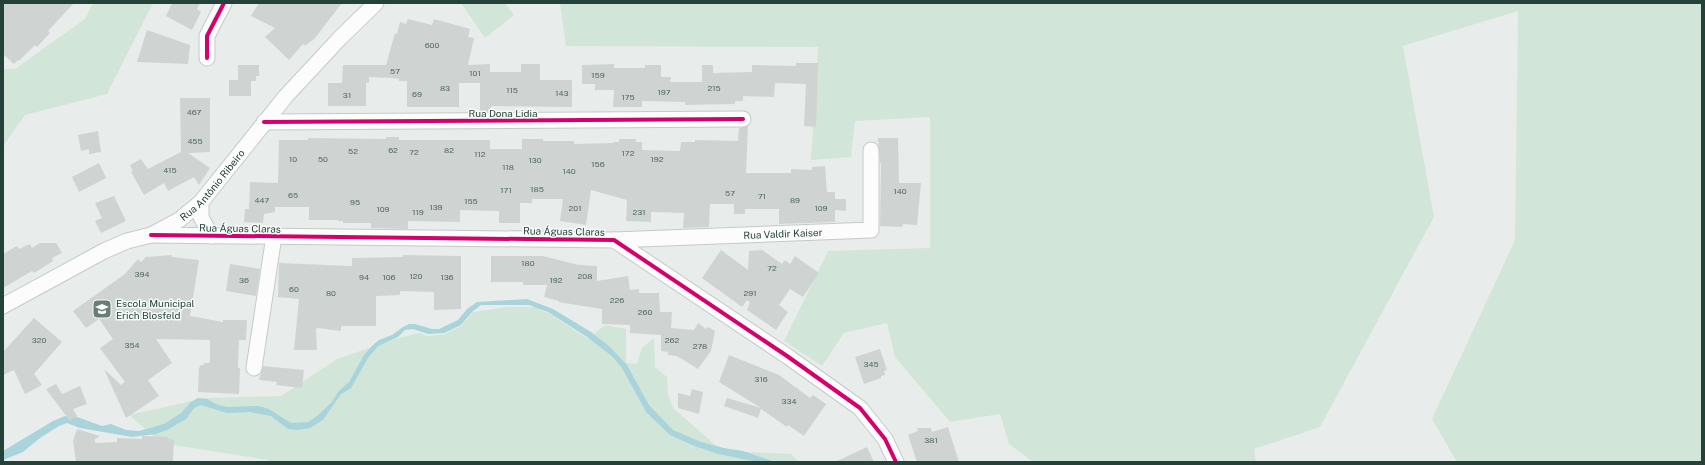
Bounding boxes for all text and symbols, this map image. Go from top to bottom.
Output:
house number: 600 [425,40,439,50]
house number: 57 [390,66,400,76]
house number: 101 [469,68,481,78]
house number: 159 [591,70,605,80]
house number: 83 [440,83,450,93]
house number: 215 [707,83,721,93]
house number: 115 [506,85,518,95]
house number: 197 [658,87,671,97]
house number: 143 [555,88,569,98]
house number: 69 [412,89,422,99]
house number: 31 [343,90,351,100]
house number: 175 [621,92,635,102]
house number: 467 [187,107,202,117]
street label: Rua Dona Lidia [468,107,538,119]
house number: 455 [187,136,203,146]
house number: 62 [388,145,398,155]
house number: 82 [444,145,454,155]
house number: 52 [348,146,358,156]
street label: Rua Antônio Ribeiro [177,147,247,223]
house number: 72 [409,147,419,157]
house number: 172 [622,148,635,158]
house number: 112 [474,149,486,159]
house number: 10 [289,154,297,164]
house number: 50 [318,154,328,164]
house number: 192 [650,154,664,164]
house number: 130 [528,155,542,165]
house number: 156 [591,159,605,169]
house number: 118 [502,162,514,172]
house number: 415 [163,165,177,175]
house number: 140 [562,166,576,176]
house number: 185 [530,184,544,194]
house number: 171 [500,185,512,195]
house number: 140 [893,186,907,196]
house number: 57 [725,188,735,198]
house number: 65 [288,190,298,200]
house number: 71 [758,191,766,201]
house number: 447 [255,195,270,205]
house number: 89 [790,195,800,205]
house number: 155 [464,196,478,206]
house number: 95 [350,197,360,207]
house number: 139 [429,202,443,212]
house number: 201 [569,203,581,213]
house number: 109 [814,203,828,213]
house number: 109 [376,204,390,214]
house number: 119 [412,207,424,217]
house number: 231 [632,207,646,217]
street label: Rua Águas Claras [199,221,281,235]
street label: Rua Águas Claras [523,224,605,238]
street label: Rua Valdir Kaiser [743,226,823,241]
house number: 180 [521,258,535,268]
house number: 72 [767,263,777,273]
house number: 394 [135,269,150,279]
house number: 120 [410,271,423,281]
house number: 208 [578,271,592,281]
house number: 94 [359,272,369,282]
house number: 106 [382,272,396,282]
house number: 136 [440,272,454,282]
house number: 36 [239,275,249,285]
house number: 192 [549,275,563,285]
house number: 60 [289,284,299,294]
house number: 80 [326,288,336,298]
house number: 291 [743,288,757,298]
house number: 226 [610,295,624,305]
place label: Escola Municipal Erich Blosfeld [116,297,195,321]
school or university icon: Escola Municipal Erich Blosfeld [91,298,113,320]
house number: 260 [638,307,652,317]
house number: 320 [32,335,46,345]
house number: 262 [665,335,679,345]
house number: 354 [124,340,140,350]
house number: 278 [693,341,707,351]
house number: 345 [863,359,879,369]
house number: 316 [754,374,768,384]
house number: 334 [781,396,797,406]
house number: 381 [924,435,938,445]

